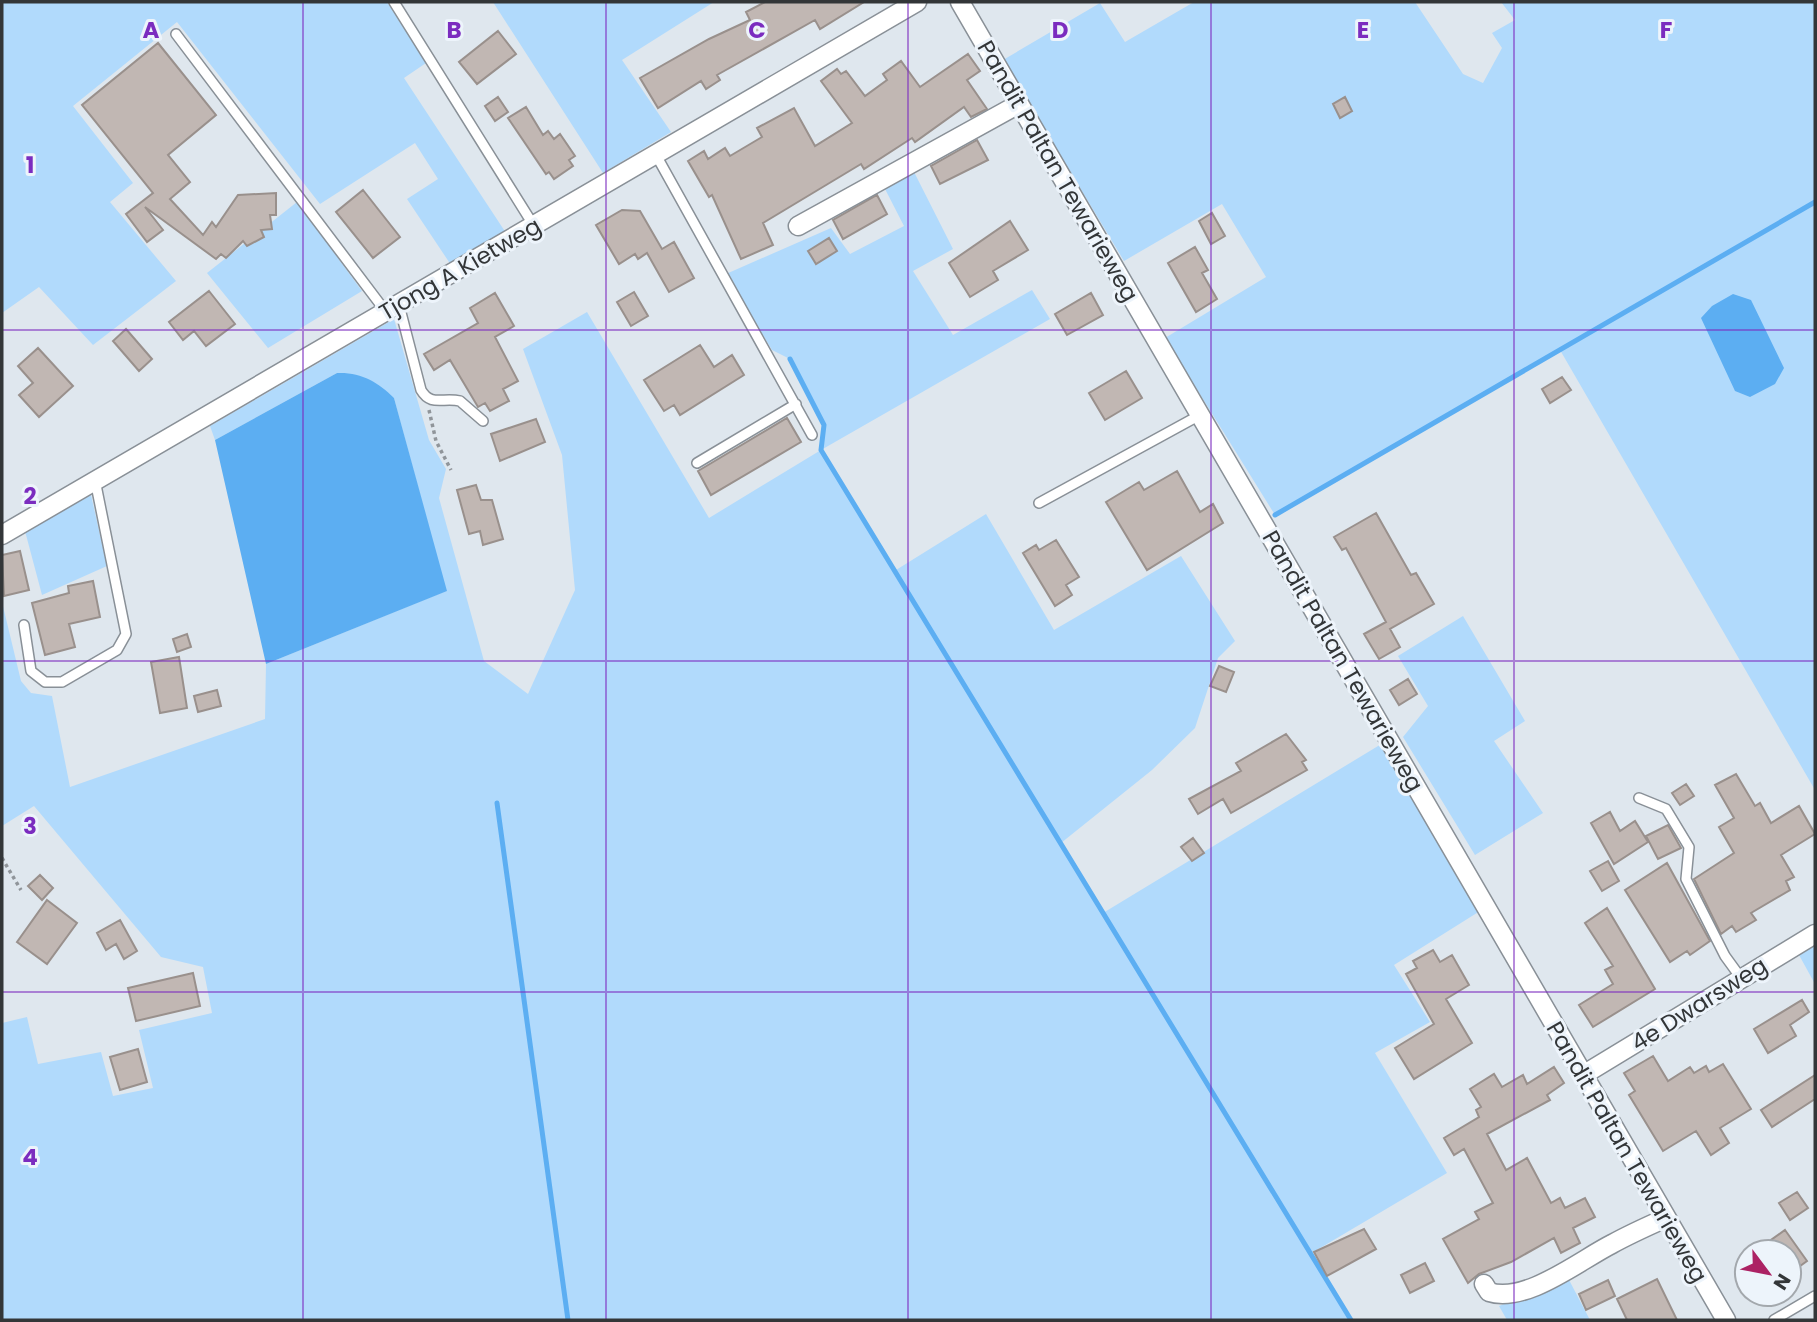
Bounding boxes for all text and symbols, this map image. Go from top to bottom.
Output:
text: A [143,14,160,46]
text: B [446,14,462,46]
text: C [748,14,766,46]
text: D [1052,14,1068,46]
text: E [1357,14,1369,46]
text: F [1660,14,1672,46]
street label: Pandit Paltan Tewarieweg [970,34,1146,308]
text: 1 [26,149,34,181]
street label: Tjong A Kietweg [373,210,547,328]
text: 2 [23,480,37,512]
street label: Pandit Paltan Tewarieweg [1255,524,1431,798]
text: 3 [23,810,37,842]
street label: 4e Dwarsweg [1625,949,1773,1059]
street label: Pandit Paltan Tewarieweg [1539,1015,1715,1289]
text: 4 [22,1141,38,1173]
north arrow [1733,1238,1803,1308]
text: N [1767,1269,1797,1295]

